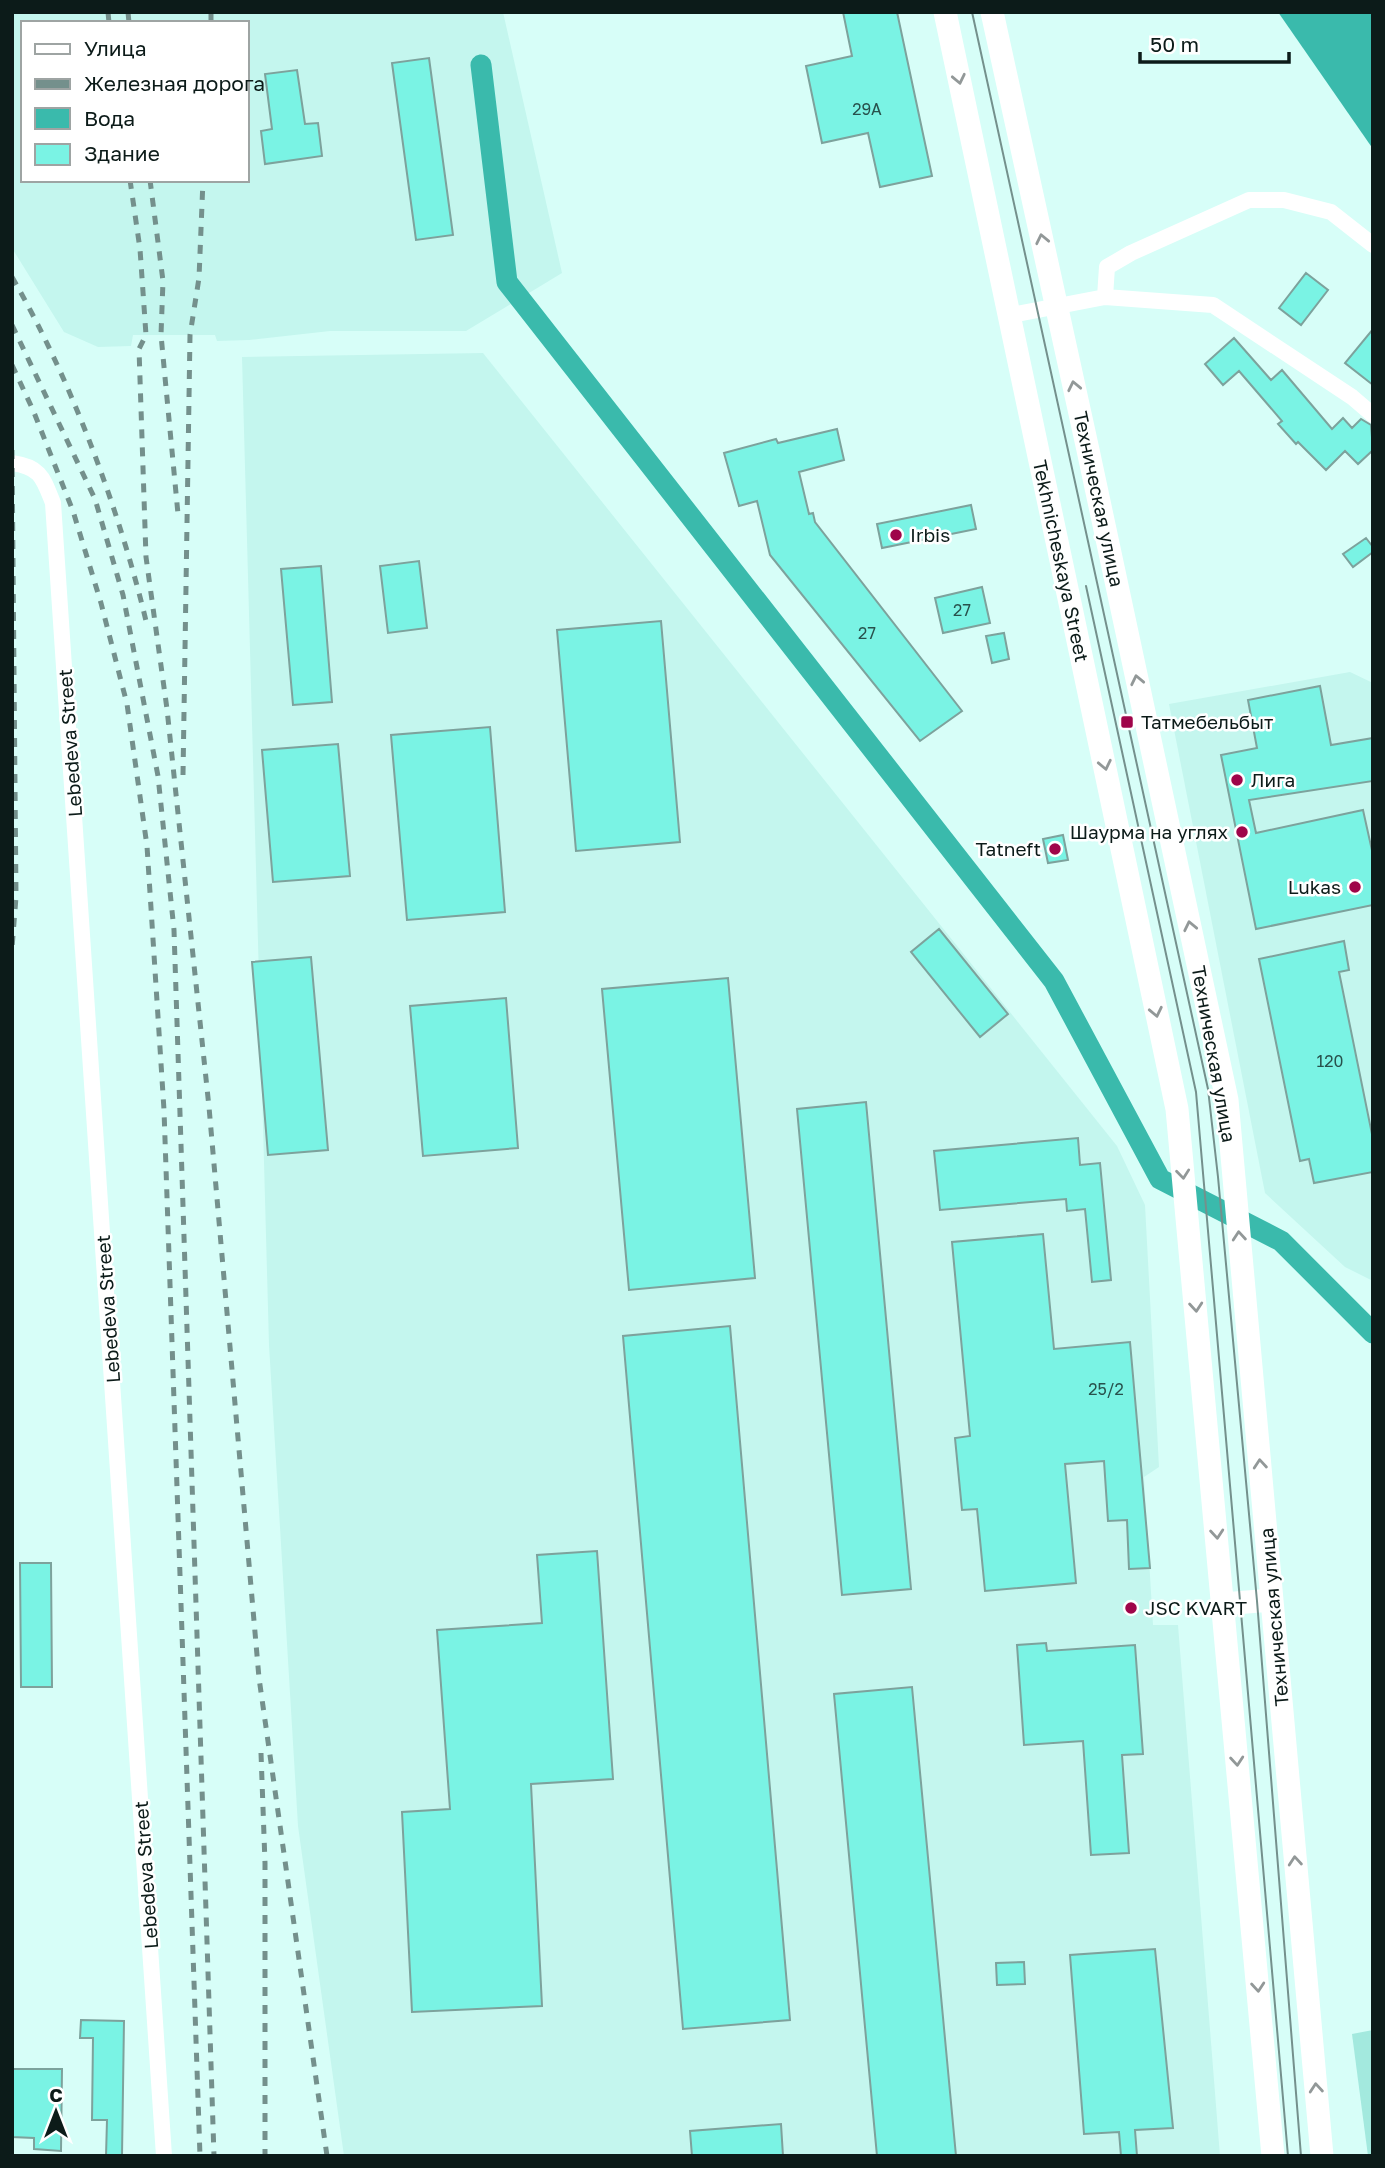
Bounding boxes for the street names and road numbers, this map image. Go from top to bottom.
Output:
street label: Техническая улица [1070,409,1129,589]
street label: Tekhnicheskaya Street [1029,458,1094,664]
street label: Lebedeva Street [53,668,86,818]
street label: Техническая улица [1188,964,1241,1144]
street label: Lebedeva Street [91,1234,124,1384]
street label: Техническая улица [1254,1527,1293,1707]
street label: Lebedeva Street [129,1800,162,1950]

